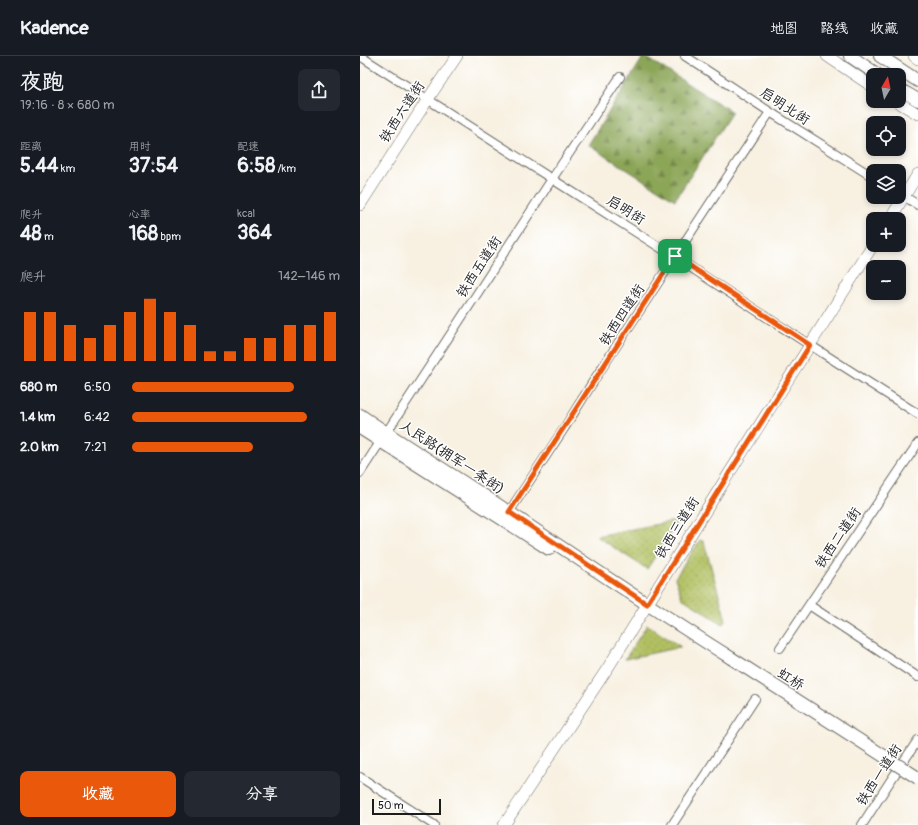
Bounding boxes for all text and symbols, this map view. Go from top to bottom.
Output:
text: Kadence [20,16,89,40]
text: 地图 [770,20,798,37]
text: 路线 [820,20,848,37]
text: 收藏 [870,20,898,37]
text: 夜跑 [20,68,64,96]
north arrow [866,68,906,108]
map controls [866,68,906,300]
button: share [298,69,340,111]
street label: 铁西六道街 [376,78,428,146]
street label: 启明北街 [757,84,813,128]
text: 19:16 · 8 × 680 m [20,97,114,113]
button: locate [866,116,906,156]
text: 距离 [20,140,42,153]
text: 用时 [129,140,151,153]
text: 配速 [237,140,259,153]
text: 5.44 [20,153,58,178]
text: 37:54 [129,153,178,178]
text: 6:58 [237,153,275,178]
text: km [58,162,75,175]
text: /km [275,162,296,175]
button: layers [866,164,906,204]
street label: 启明街 [604,192,648,228]
text: kcal [237,207,255,220]
text: 爬升 [20,208,42,221]
text: 心率 [129,208,151,221]
button: + [866,212,906,252]
text: 364 [237,220,272,245]
text: 48 [20,221,42,246]
text: 168 [129,221,158,246]
text: m [42,230,54,243]
text: bpm [158,230,181,243]
street label: 铁西五道街 [453,233,505,301]
pin [658,239,692,273]
icon: arrive [664,245,686,267]
button: − [866,260,906,300]
text: 142–146 m [278,268,340,284]
text: 爬升 [20,269,46,285]
street label: 铁西四道街 [596,281,648,349]
text: 680 m [20,379,57,395]
text: 6:50 [84,379,111,395]
text: 1.4 km [20,409,55,425]
text: 6:42 [84,409,110,425]
street label: 人民路(拥军一条街) [396,417,508,497]
text: 2.0 km [20,439,59,455]
text: 7:21 [84,439,107,455]
street label: 铁西三道街 [651,494,703,562]
street label: 铁西二道街 [811,504,865,572]
street label: 虹桥 [775,664,807,694]
street label: 铁西一道街 [853,741,905,809]
button: 收藏 [20,771,176,817]
button: 分享 [184,771,340,817]
scale bar [372,797,441,816]
text: 50 m [378,799,404,812]

